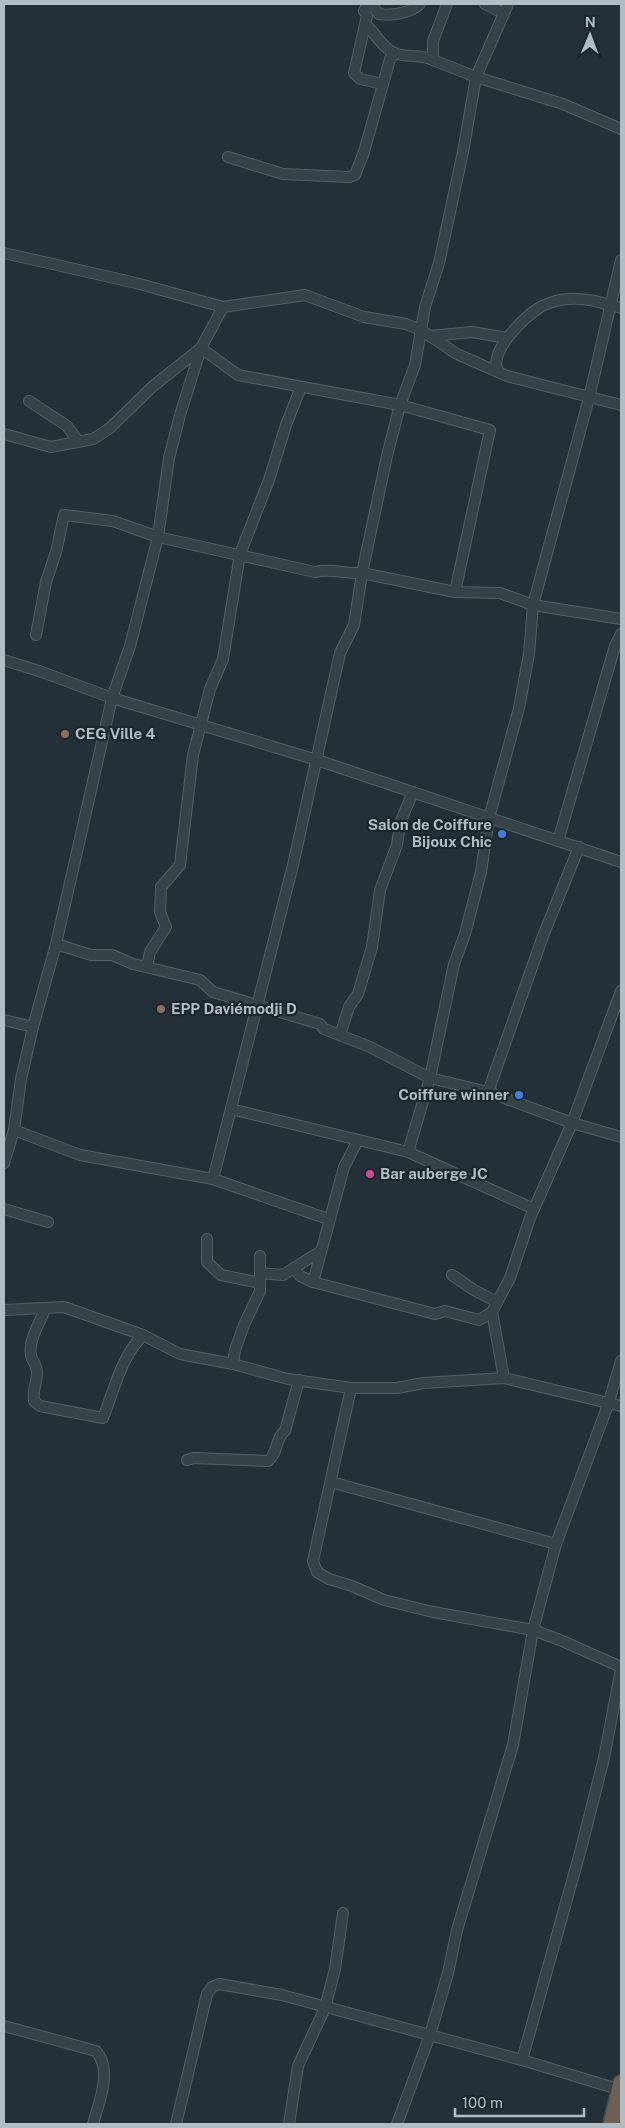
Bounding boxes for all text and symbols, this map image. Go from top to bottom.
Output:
north arrow [565,10,615,60]
text: N [585,14,596,30]
place label: CEG Ville 4 [75,725,156,742]
marker: CEG Ville 4 [59,728,71,740]
place label: Salon de Coiffure Bijoux Chic [368,816,492,850]
marker: Salon de Coiffure Bijoux Chic [496,828,508,840]
place label: EPP Daviémodji D [171,1000,297,1017]
marker: EPP Daviémodji D [155,1003,167,1015]
place label: Coiffure winner [398,1086,509,1103]
marker: Coiffure winner [513,1089,525,1101]
place label: Bar auberge JC [380,1165,488,1182]
marker: Bar auberge JC [364,1168,376,1180]
scale bar [455,2086,584,2118]
text: 100 m [462,2094,503,2111]

